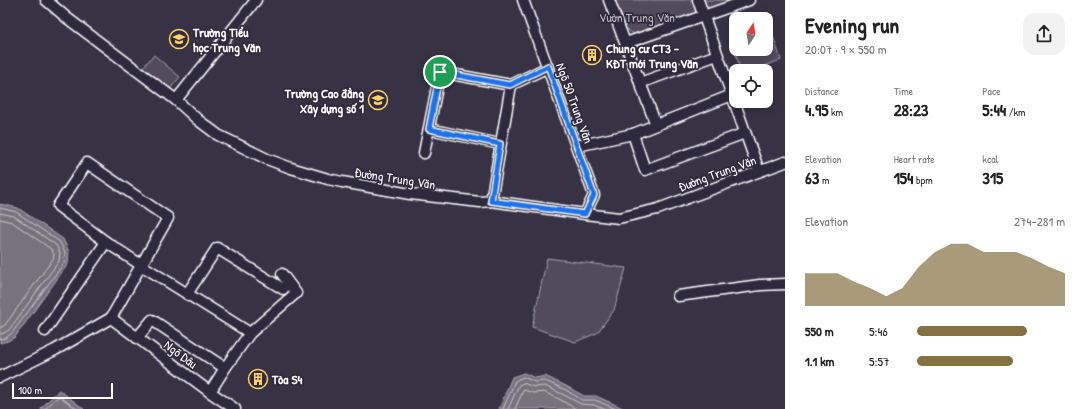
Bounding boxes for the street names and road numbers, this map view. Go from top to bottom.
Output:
street label: Ngõ 50 Trung Văn [552,60,598,146]
street label: Đường Trung Văn [676,151,758,195]
street label: Đường Trung Văn [353,163,437,193]
street label: Ngõ Dâu [161,336,201,372]

